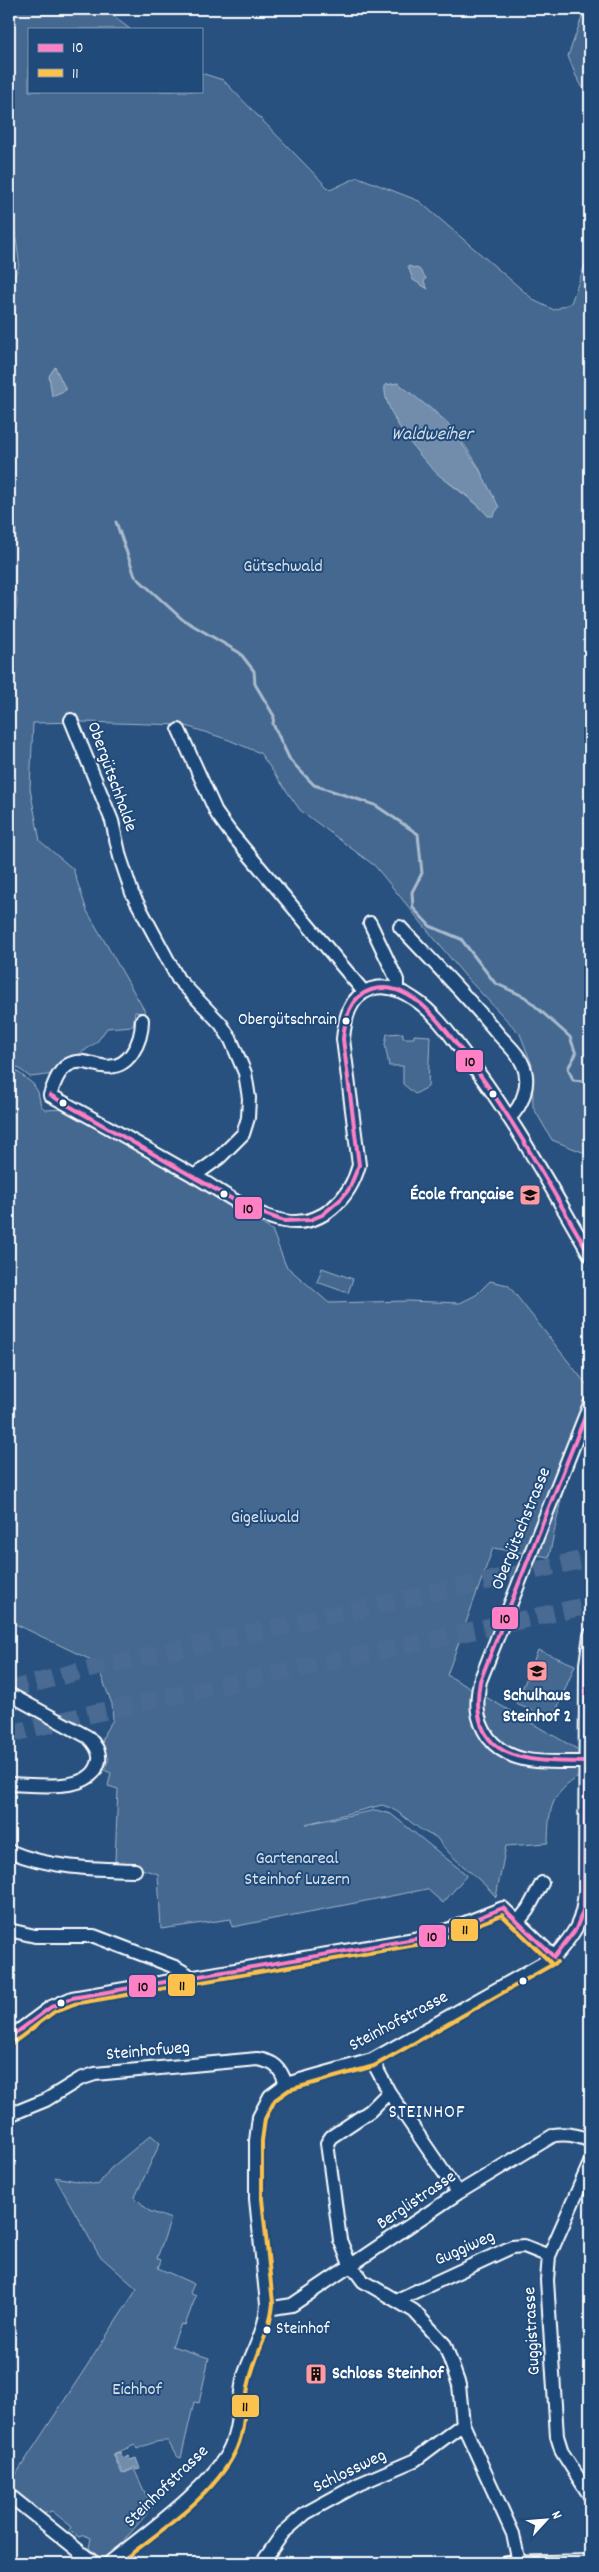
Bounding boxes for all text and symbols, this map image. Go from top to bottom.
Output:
legend [28,28,202,92]
text: 10 [72,38,83,60]
text: 11 [72,64,79,86]
water label: Waldweiher [391,422,475,449]
park label: Gütschwald [243,555,323,580]
street label: Obergütschhalde [80,719,143,836]
place label: Obergütschrain [238,1009,337,1033]
marker: Obergütschrain [341,1016,351,1026]
line badge: 10 [455,1049,484,1073]
text: 10 [465,1053,475,1073]
unlabelled marker [488,1089,498,1099]
unlabelled marker [58,1098,68,1108]
place label: École française [410,1183,514,1208]
school or university icon: École française [518,1183,542,1207]
unlabelled marker [219,1189,229,1199]
line badge: 10 [234,1196,263,1220]
text: 10 [243,1200,253,1220]
street label: Obergütschstrasse [486,1464,558,1594]
park label: Gigeliwald [231,1506,299,1531]
line badge: 10 [491,1606,519,1630]
text: 10 [500,1610,510,1630]
school or university icon: Schulhaus Steinhof 2 [525,1659,549,1683]
place label: Schulhaus Steinhof 2 [503,1684,571,1730]
park label: Gartenareal Steinhof Luzern [244,1847,350,1893]
line badge: 11 [450,1918,479,1942]
text: 11 [462,1921,468,1941]
line badge: 10 [418,1924,447,1948]
text: 10 [427,1928,437,1948]
line badge: 11 [167,1973,196,1997]
line badge: 10 [128,1974,157,1998]
unlabelled marker [518,1976,528,1986]
text: 11 [179,1977,185,1997]
text: 10 [138,1978,148,1998]
street label: Steinhofstrasse [345,1985,453,2059]
unlabelled marker [56,1998,66,2008]
street label: Steinhofweg [105,2036,191,2068]
district label: STEINHOF [389,2100,466,2127]
street label: Berglistrasse [372,2165,462,2237]
street label: Guggiweg [431,2225,499,2273]
street label: Guggistrasse [518,2286,548,2376]
place label: Steinhof [276,2318,331,2342]
marker: Steinhof [262,2325,272,2335]
building icon: Schloss Steinhof [304,2362,328,2386]
place label: Schloss Steinhof [332,2362,445,2387]
park label: Eichhof [112,2378,162,2403]
line badge: 11 [231,2394,260,2418]
text: 11 [242,2398,248,2418]
street label: Steinhofstrasse [119,2440,215,2534]
street label: Schlossweg [309,2444,391,2500]
north arrow [522,2494,572,2544]
text: N [545,2508,566,2523]

